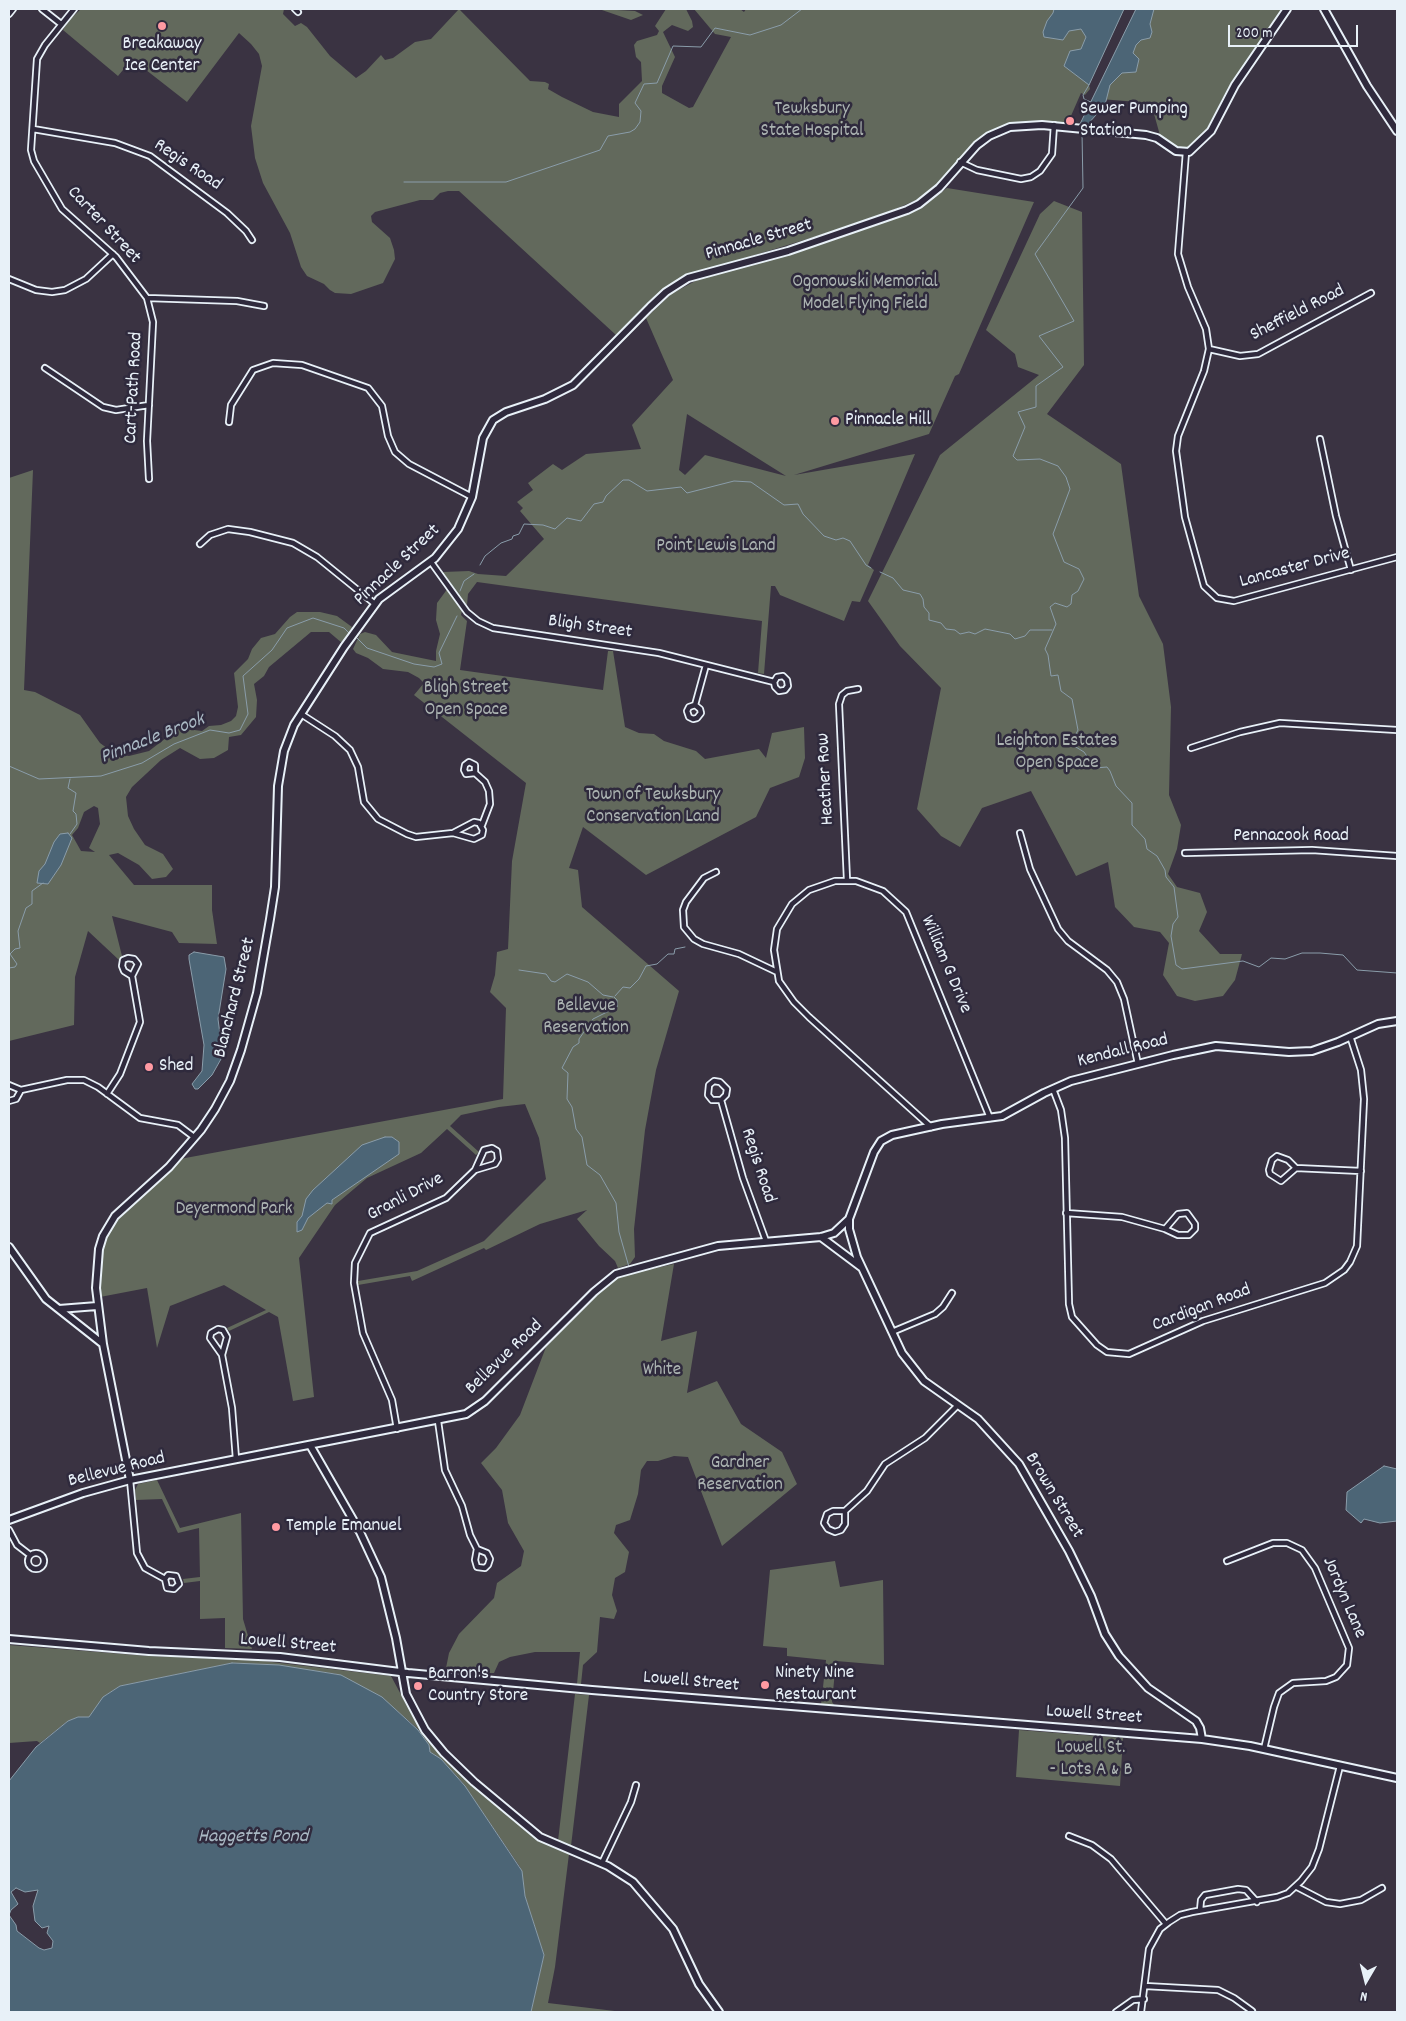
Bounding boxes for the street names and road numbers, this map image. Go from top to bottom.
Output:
street label: Regis Road [149,135,225,197]
street label: Carter Street [61,182,145,270]
street label: Pinnacle Street [703,215,815,267]
street label: Sheffield Road [1247,280,1349,348]
street label: Cart-Path Road [121,331,149,445]
street label: Pinnacle Street [350,520,446,612]
street label: Lancaster Drive [1237,543,1353,595]
street label: Bligh Street [547,611,633,645]
street label: Heather Row [813,732,841,826]
street label: Pennacook Road [1233,826,1349,848]
street label: William G Drive [914,913,976,1017]
street label: Blanchard Street [210,936,262,1060]
street label: Kendall Road [1075,1030,1171,1074]
street label: Regis Road [734,1126,780,1206]
street label: Granli Drive [364,1168,448,1228]
street label: Cardigan Road [1150,1280,1254,1338]
street label: Bellevue Road [461,1315,549,1401]
street label: Bellevue Road [66,1448,168,1494]
street label: Brown Street [1018,1449,1088,1543]
street label: Jordyn Lane [1316,1554,1370,1642]
street label: Lowell Street [239,1629,337,1661]
street label: Lowell Street [642,1667,740,1699]
street label: Lowell Street [1045,1701,1143,1731]

